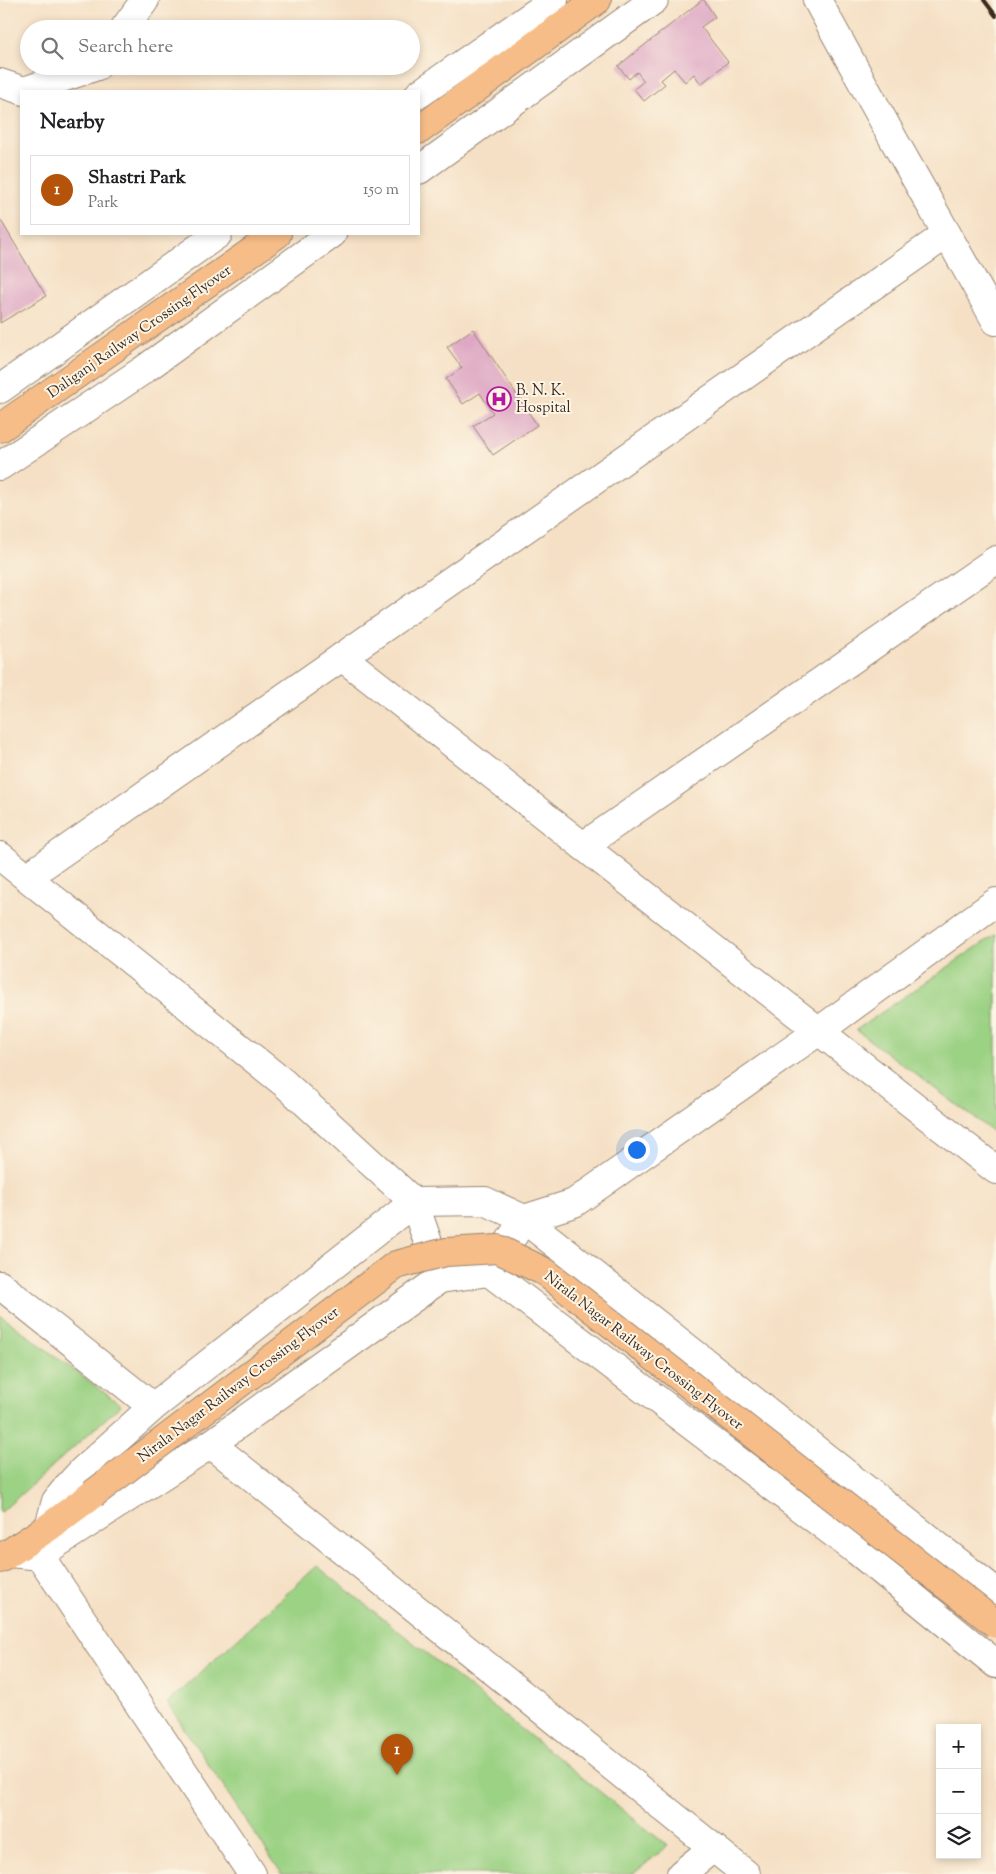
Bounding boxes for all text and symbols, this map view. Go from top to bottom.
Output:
search box [20,20,420,75]
icon: search [38,34,66,62]
text: Search here [78,34,173,61]
text: Nearby [40,108,105,138]
text: Shastri Park [88,165,186,192]
text: 1 [54,179,60,202]
text: 150 m [363,179,399,202]
text: Park [88,192,119,215]
street label: Daliganj Railway Crossing Flyover [44,260,236,404]
place label: B. N. K. Hospital [516,381,571,419]
hospital icon: B. N. K. Hospital [486,386,512,412]
your location [624,1137,650,1163]
street label: Nirala Nagar Railway Crossing Flyover [539,1267,747,1436]
street label: Nirala Nagar Railway Crossing Flyover [134,1302,344,1468]
map controls [936,1724,981,1859]
button: + [936,1724,981,1769]
pin: 1 [381,1734,413,1775]
button: − [936,1769,981,1814]
button: layers [936,1814,981,1859]

